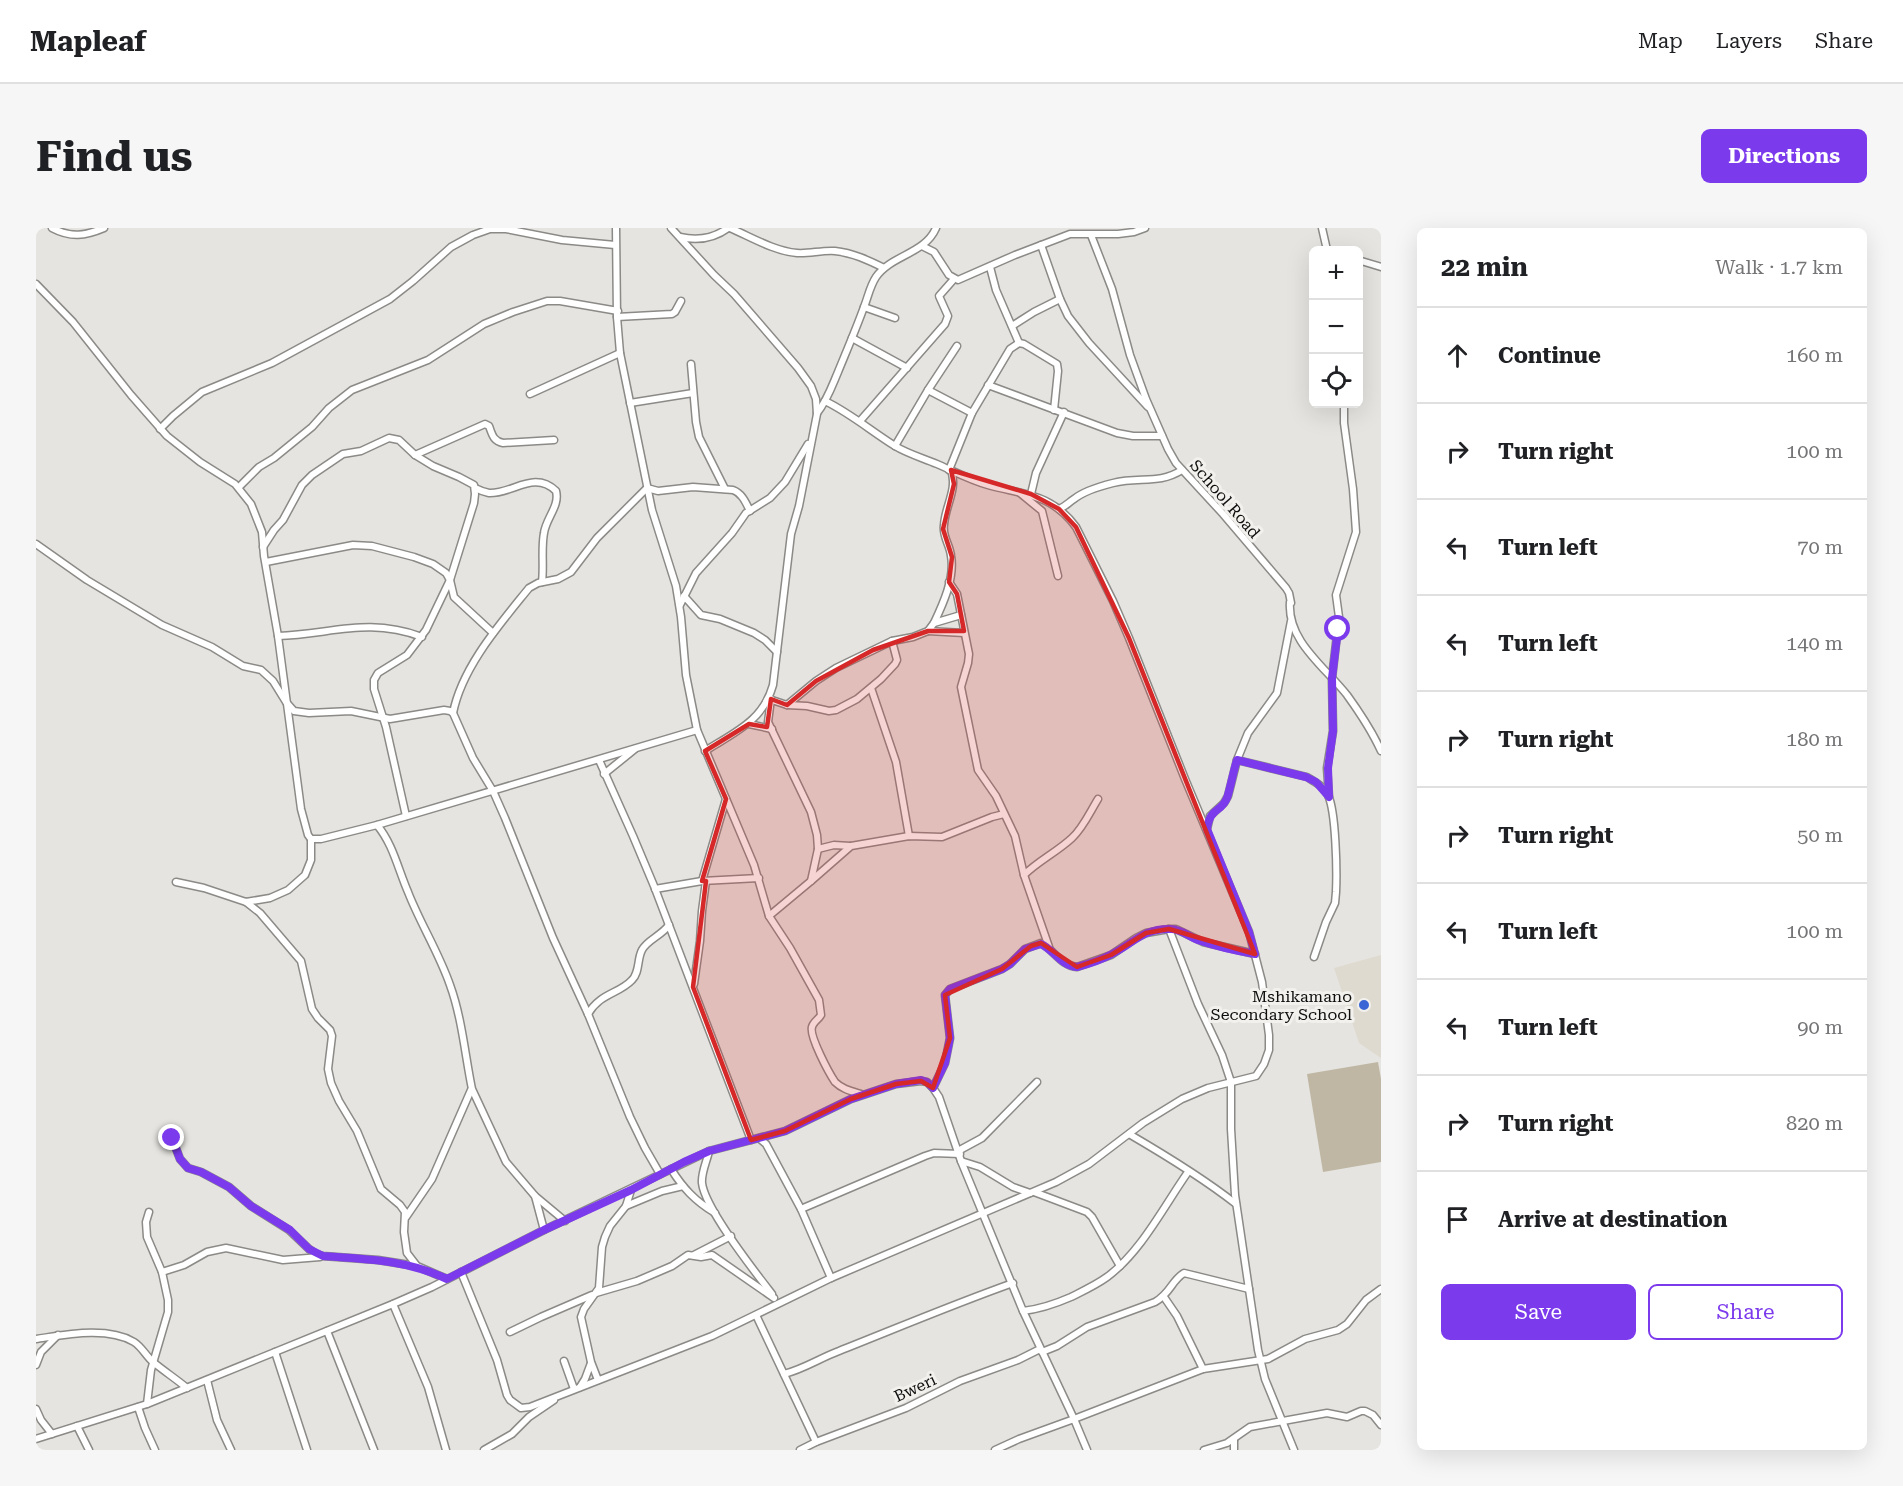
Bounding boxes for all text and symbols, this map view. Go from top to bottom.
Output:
text: Mapleaf [30,25,146,58]
text: Map [1638,29,1683,53]
text: Layers [1716,29,1782,53]
text: Share [1815,29,1873,53]
button: Directions [1701,129,1867,183]
text: Find us [36,132,193,181]
map controls [1309,246,1363,408]
button: + [1309,246,1363,300]
text: 22 min [1441,252,1528,282]
text: Walk · 1.7 km [1715,255,1843,279]
button: − [1309,300,1363,354]
icon: ahead [1441,339,1474,372]
text: Continue [1498,343,1601,368]
text: 160 m [1786,343,1843,367]
button: locate [1309,354,1363,408]
icon: right [1441,435,1474,468]
text: Turn right [1498,439,1613,464]
text: 100 m [1786,439,1843,463]
street label: School Road [1186,456,1264,542]
icon: left [1441,531,1474,564]
text: Turn left [1498,535,1598,560]
text: 70 m [1797,535,1843,559]
route start [1324,615,1350,641]
icon: left [1441,627,1474,660]
text: Turn left [1498,631,1598,656]
text: 140 m [1786,631,1843,655]
icon: right [1441,723,1474,756]
text: Turn right [1498,727,1613,752]
text: 180 m [1786,727,1843,751]
icon: right [1441,819,1474,852]
text: Turn right [1498,823,1613,848]
text: 50 m [1797,823,1843,847]
icon: left [1441,915,1474,948]
text: Turn left [1498,919,1598,944]
text: 100 m [1786,919,1843,943]
place label: Mshikamano Secondary School [1210,987,1352,1024]
marker: Mshikamano Secondary School [1357,998,1371,1012]
icon: left [1441,1011,1474,1044]
text: Turn left [1498,1015,1598,1040]
text: 90 m [1797,1015,1843,1039]
icon: right [1441,1107,1474,1140]
text: Turn right [1498,1111,1613,1136]
text: 820 m [1786,1111,1843,1135]
route end [158,1124,184,1150]
icon: arrive [1441,1203,1474,1236]
text: Arrive at destination [1498,1207,1727,1232]
button: Save [1441,1284,1636,1340]
button: Share [1648,1284,1843,1340]
street label: Bweri [891,1370,939,1406]

